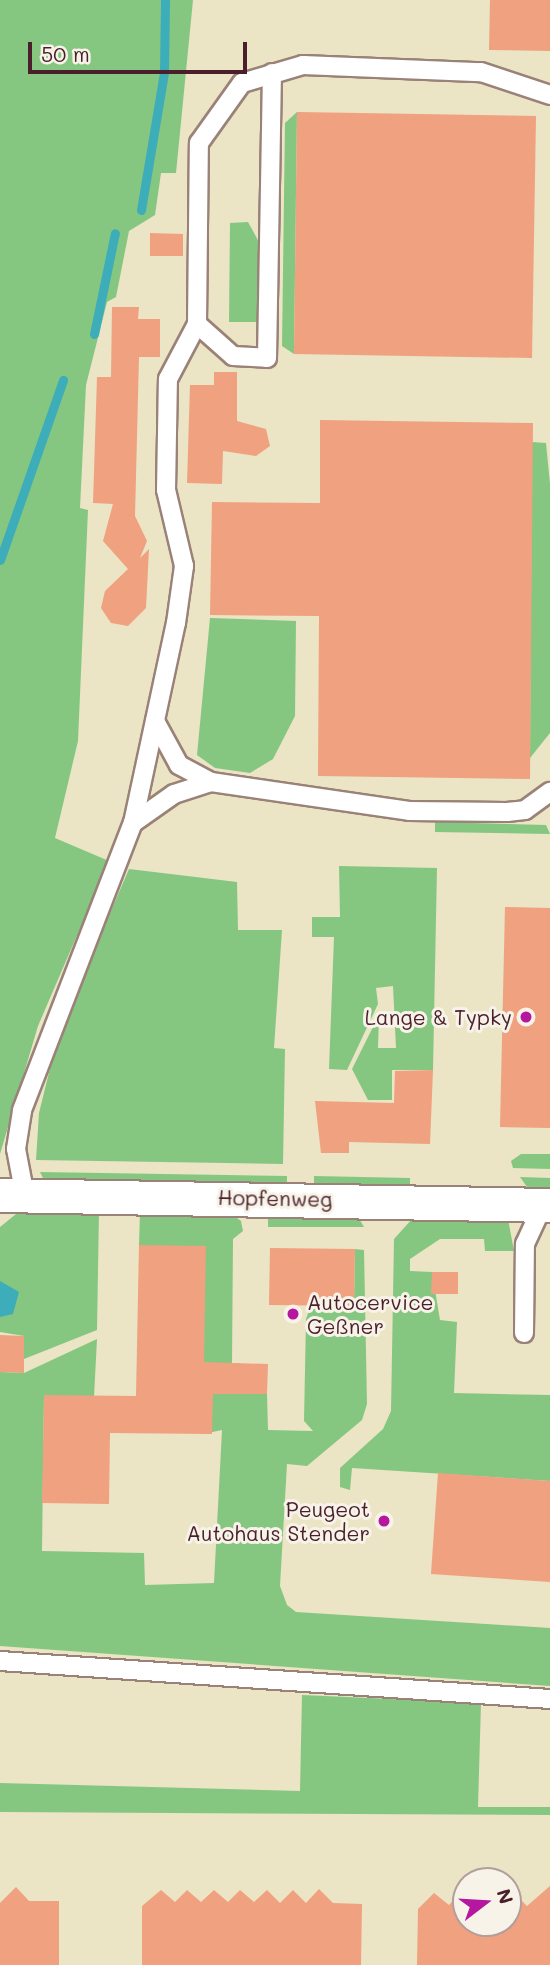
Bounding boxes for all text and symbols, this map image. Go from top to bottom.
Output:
scale bar [32,28,250,72]
text: 50 m [41,40,90,67]
place label: Lange & Typky [365,1004,512,1030]
marker: Lange & Typky [518,1009,534,1025]
street label: Hopfenweg [217,1184,333,1212]
place label: Autocervice Geßner [307,1289,433,1339]
marker: Autocervice Geßner [285,1306,301,1322]
place label: Peugeot Autohaus Stender [186,1496,370,1546]
marker: Peugeot Autohaus Stender [376,1513,392,1529]
north arrow [452,1867,522,1937]
text: N [492,1886,520,1907]

